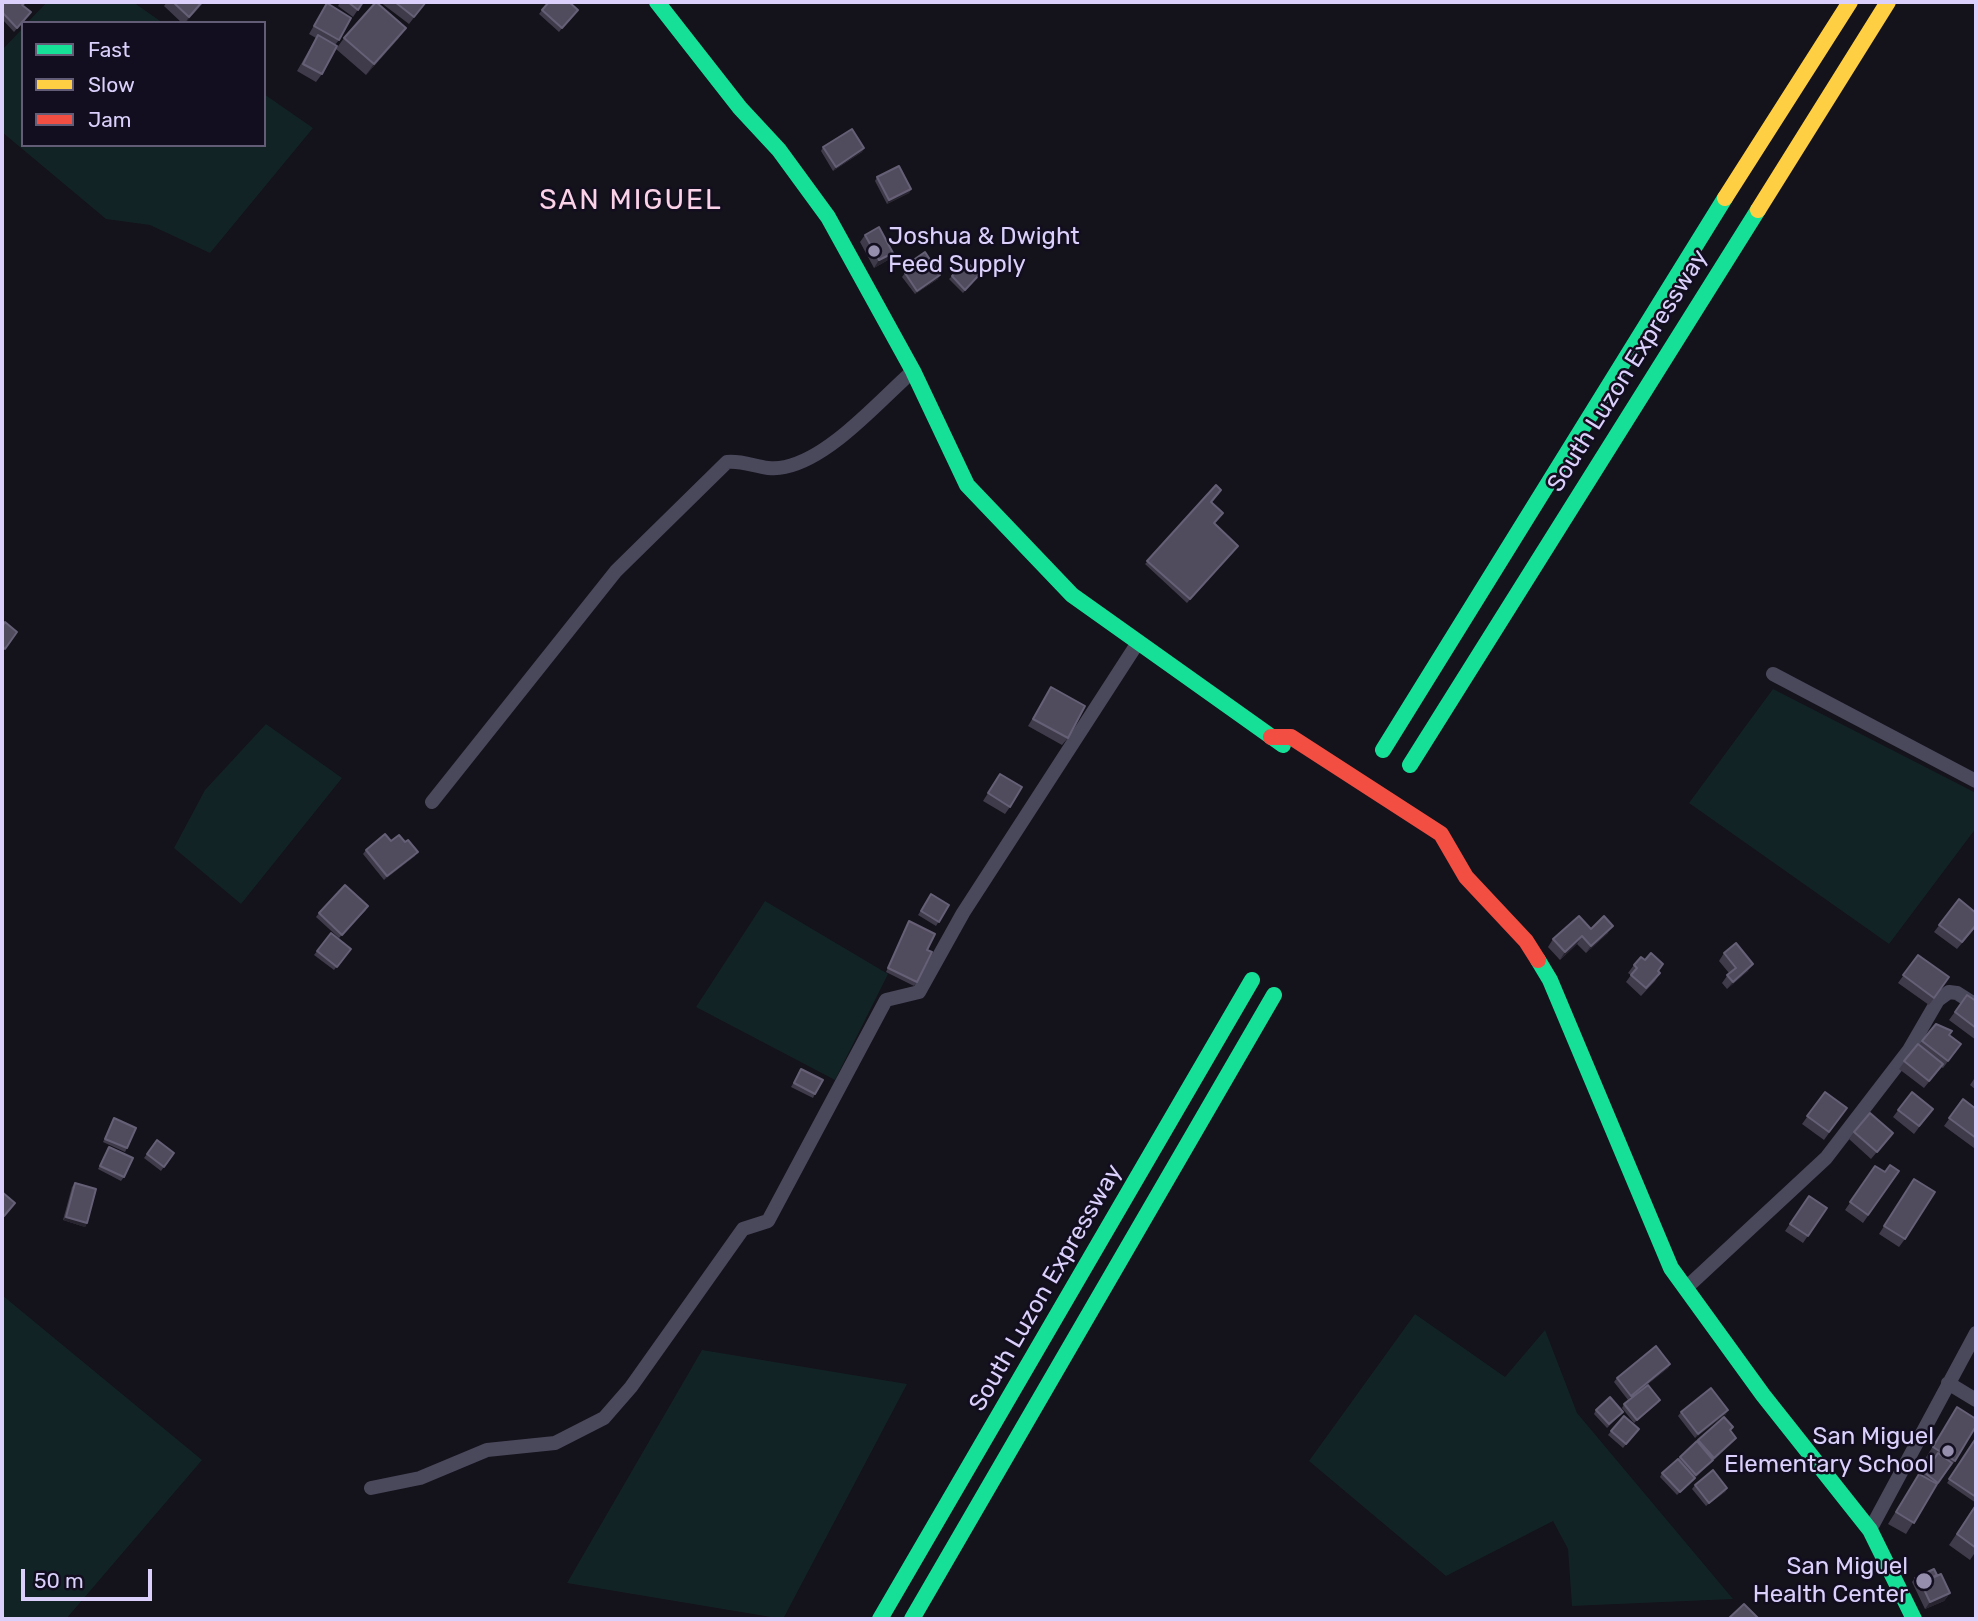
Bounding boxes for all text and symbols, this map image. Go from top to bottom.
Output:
legend [21,21,266,147]
text: Fast [88,37,130,62]
text: Slow [88,72,135,97]
text: Jam [88,107,132,132]
district label: SAN MIGUEL [540,184,722,218]
place label: Joshua & Dwight Feed Supply [888,223,1080,279]
marker: Joshua & Dwight Feed Supply [866,243,882,259]
street label: South Luzon Expressway [1542,245,1714,497]
street label: South Luzon Expressway [963,1159,1129,1417]
place label: San Miguel Elementary School [1724,1423,1934,1479]
marker: San Miguel Elementary School [1940,1443,1956,1459]
place label: San Miguel Health Center [1753,1553,1908,1609]
scale bar [24,1554,156,1598]
text: 50 m [34,1568,84,1593]
marker: San Miguel Health Center [1914,1571,1934,1591]

